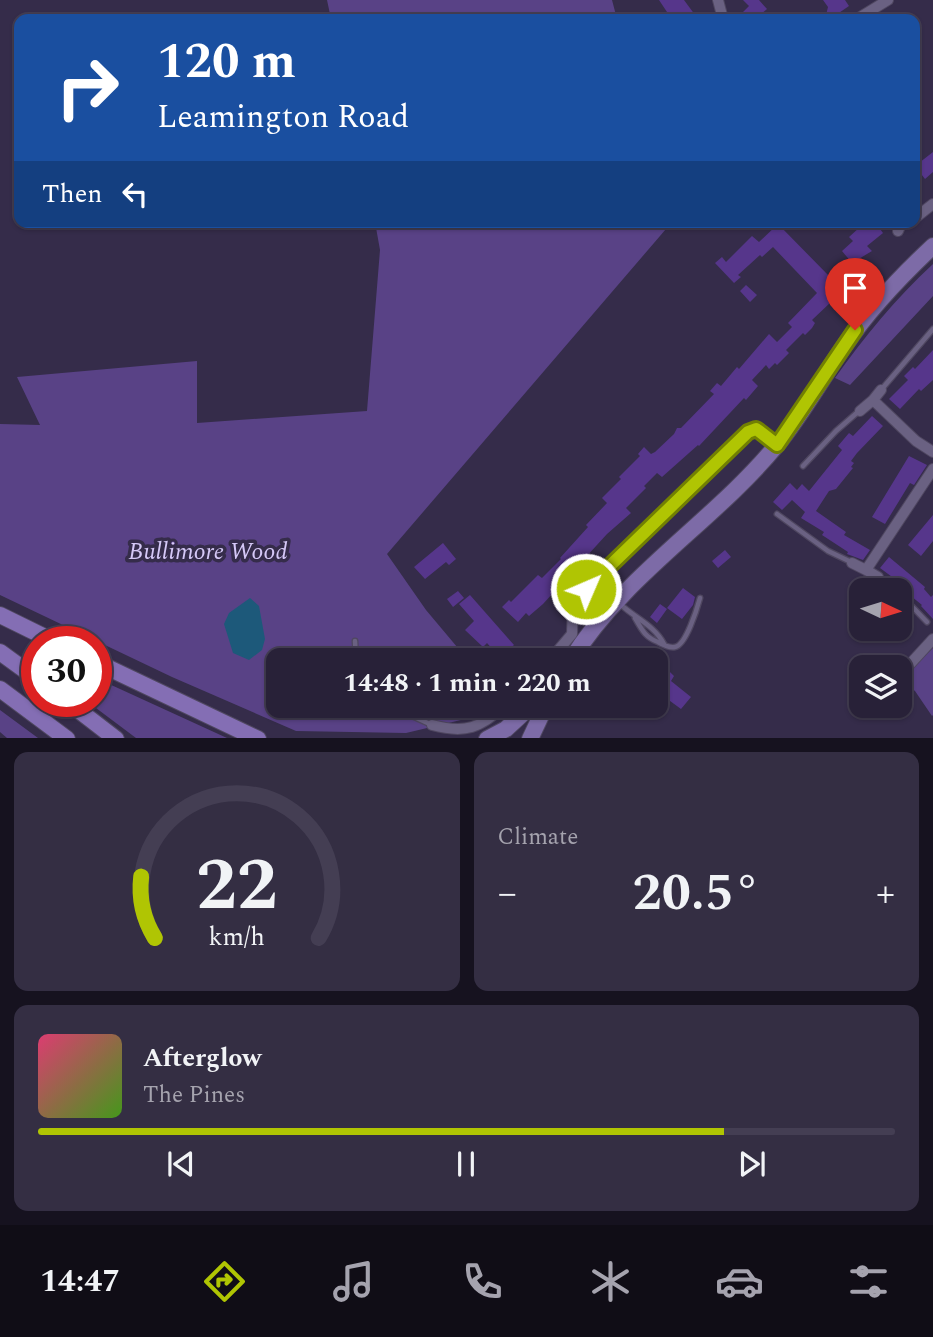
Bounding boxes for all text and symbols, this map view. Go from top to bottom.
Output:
text: 120 m [157,25,296,100]
icon: right [42,42,133,133]
text: Leamington Road [157,93,409,142]
text: Then [42,174,102,214]
icon: left [116,175,154,213]
pin [825,258,885,330]
icon: arrive [836,269,874,307]
park label: Bullimore Wood [128,534,288,570]
position arrow [549,552,623,626]
north arrow [849,578,912,640]
map controls [849,578,912,718]
speed limit sign: 30 [21,626,112,717]
button: layers [849,655,912,718]
text: 14:48 · 1 min · 220 m [343,663,591,703]
text: Climate [498,820,578,855]
text: 22 [196,831,278,942]
text: 20.5° [633,854,760,933]
text: − [498,865,517,923]
text: + [876,865,895,923]
text: km/h [209,918,265,956]
text: Afterglow [143,1038,262,1078]
text: The Pines [143,1078,245,1113]
icon: previous [162,1145,200,1183]
icon: pause [447,1145,485,1183]
icon: next [733,1145,771,1183]
text: 14:47 [40,1257,120,1306]
icon: directions [200,1257,249,1306]
icon: music [329,1257,378,1306]
icon: phone [458,1257,507,1306]
icon: climate [586,1257,635,1306]
icon: car [715,1257,764,1306]
icon: filters [844,1257,893,1306]

